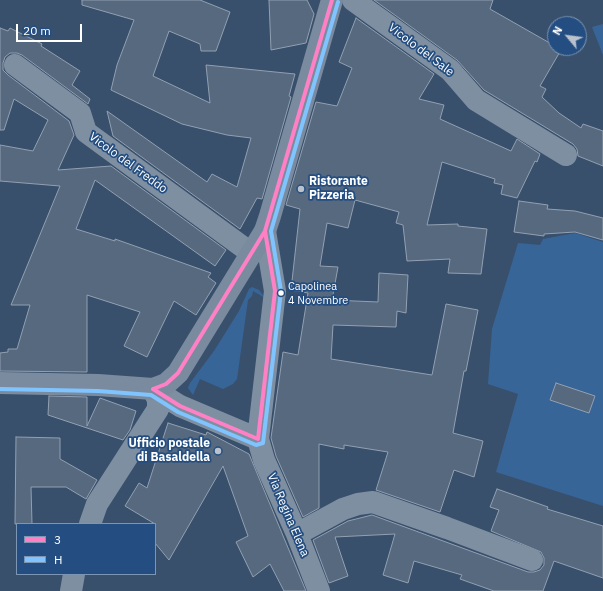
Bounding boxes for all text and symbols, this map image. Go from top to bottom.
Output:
scale bar [18,16,84,42]
north arrow [547,16,587,56]
street label: Vicolo del Sale [385,21,457,79]
text: 20 m [23,23,51,38]
text: N [549,24,565,38]
street label: Vicolo del Freddo [86,130,170,196]
place label: Ristorante Pizzeria [309,175,368,203]
marker: Ristorante Pizzeria [296,184,306,194]
place label: Capolinea 4 Novembre [288,280,348,306]
marker: Capolinea 4 Novembre [276,288,286,298]
place label: Ufficio postale di Basaldella [128,437,210,465]
marker: Ufficio postale di Basaldella [213,446,223,456]
street label: Via Regina Elena [264,471,312,559]
legend [16,523,156,575]
text: 3 [54,532,61,547]
text: H [54,552,62,567]

